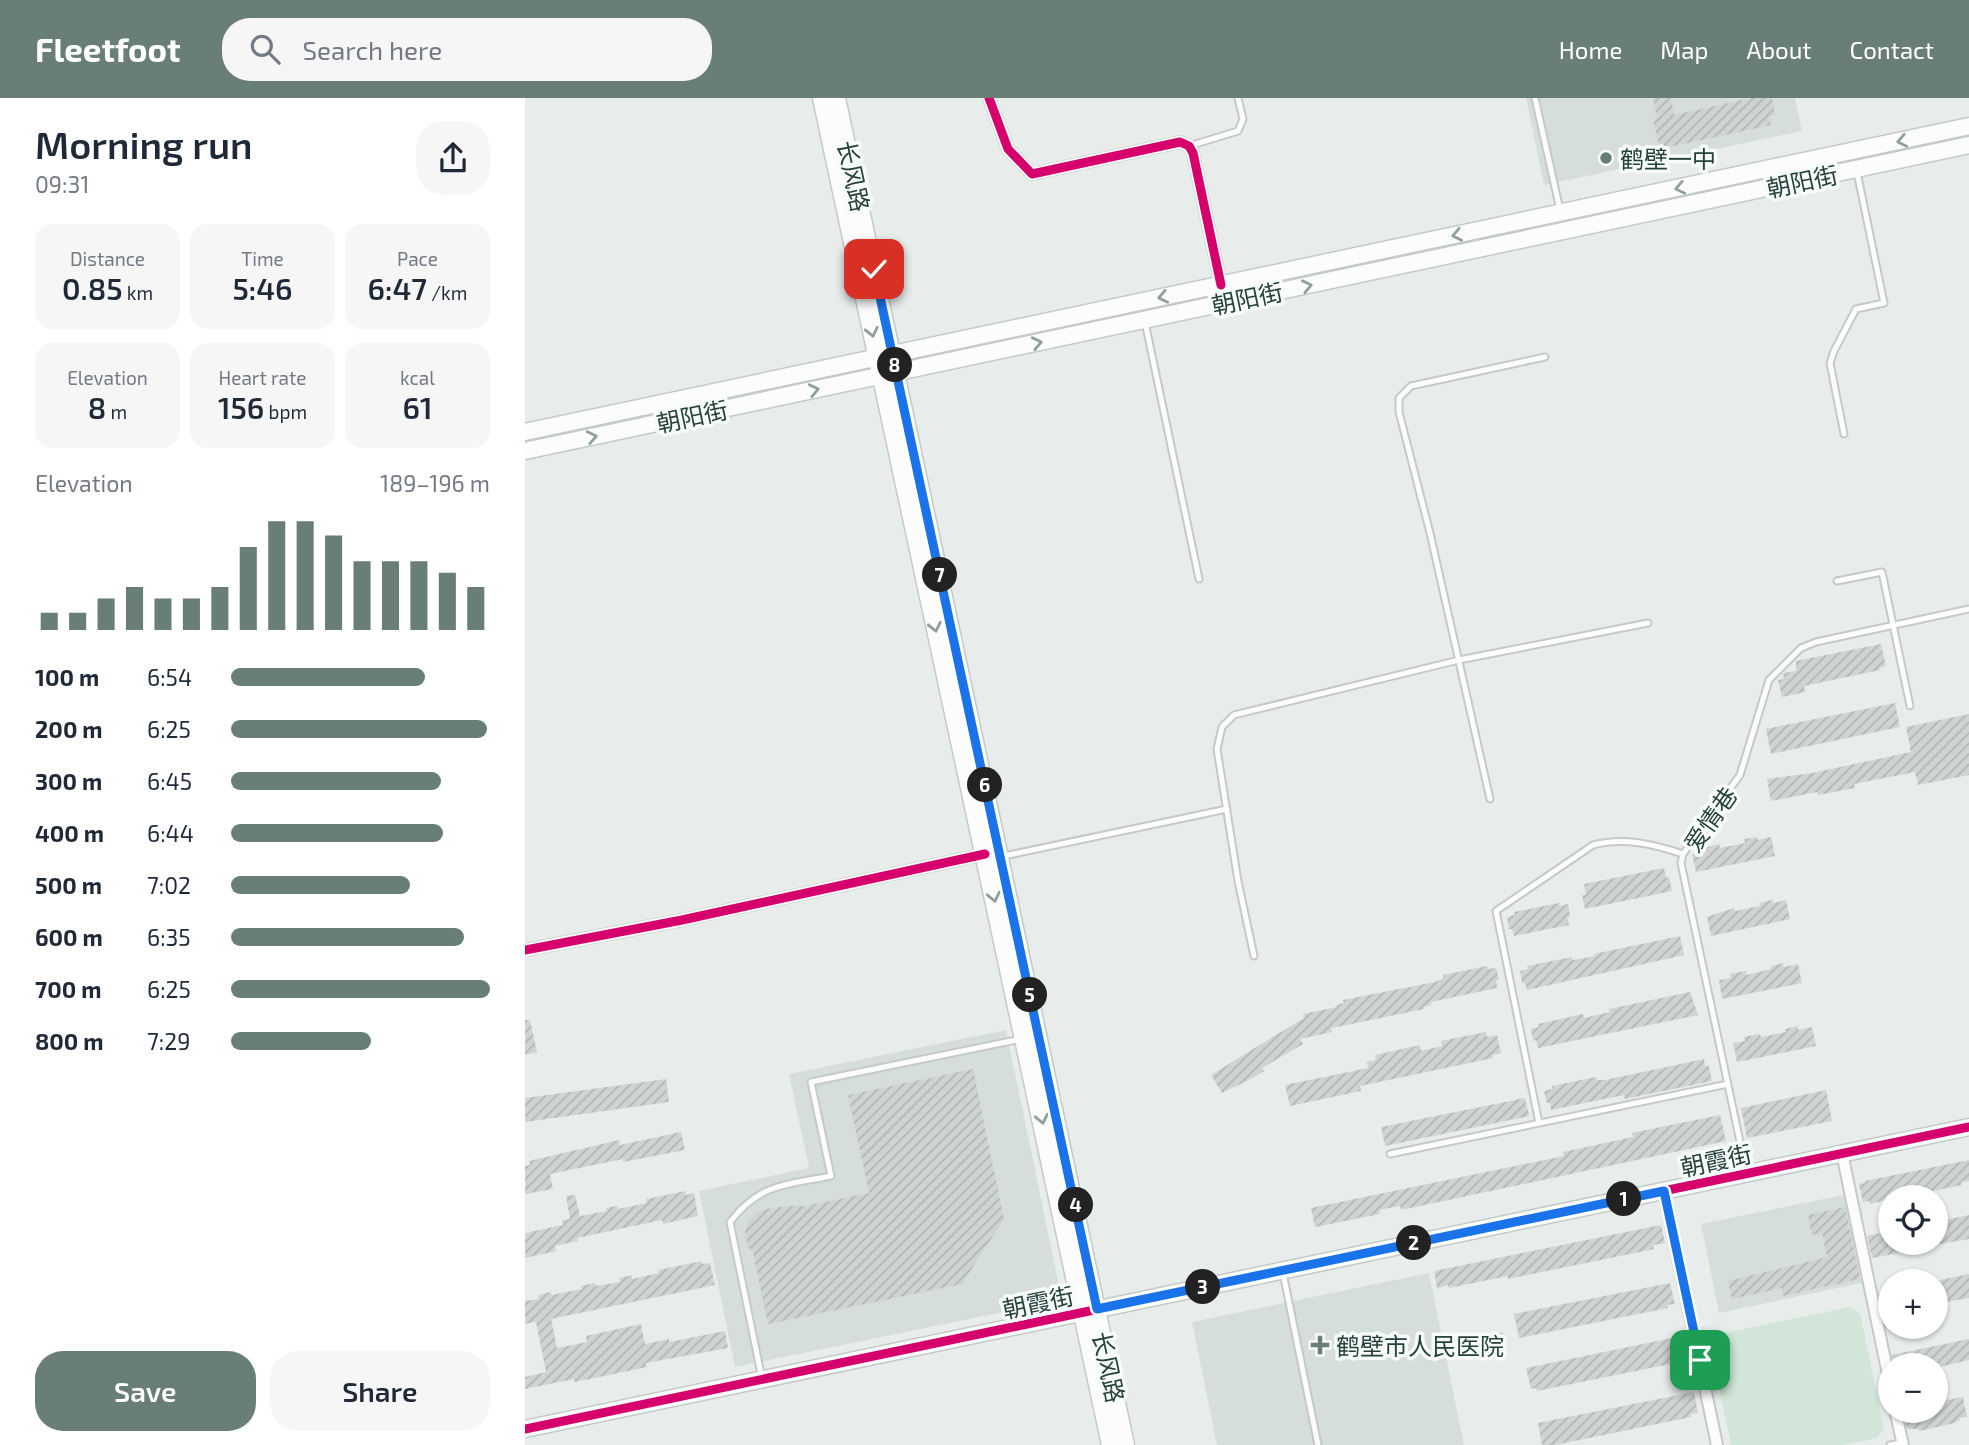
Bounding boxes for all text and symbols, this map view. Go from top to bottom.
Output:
search box [222,18,712,81]
text: Fleetfoot [35,29,180,69]
icon: search [246,30,284,68]
text: Search here [302,34,442,65]
text: Home [1559,35,1622,64]
text: Map [1660,35,1708,64]
text: About [1746,35,1812,64]
text: Contact [1850,35,1934,64]
text: Morning run [35,121,253,167]
button: share [416,121,490,195]
one-way arrow [1896,132,1908,147]
street label: 长风路 [832,138,876,214]
place label: 鹤壁一中 [1620,144,1716,173]
marker: 鹤壁一中 [1598,150,1614,166]
street label: 朝阳街 [1764,159,1840,203]
text: 09:31 [35,170,89,198]
one-way arrow [1674,179,1686,194]
one-way arrow [1451,226,1463,241]
pin [844,239,904,299]
text: Distance [70,247,145,270]
text: Time [241,247,284,270]
text: Pace [397,247,438,270]
icon: check [855,250,893,288]
text: 0.85 [62,270,122,306]
text: 5:46 [232,270,293,306]
text: 6:47 [368,270,427,306]
street label: 朝阳街 [1209,276,1285,320]
one-way arrow [1301,279,1313,294]
text: km [122,281,153,304]
text: /km [427,281,467,304]
one-way arrow [1157,289,1169,304]
one-way arrow [864,326,878,338]
one-way arrow [1031,336,1043,351]
pin: 8 [877,348,913,382]
text: 8 [889,353,900,376]
text: Elevation [67,366,148,389]
text: Heart rate [219,366,306,389]
text: kcal [400,366,435,389]
one-way arrow [808,384,820,399]
text: 8 [88,389,106,425]
text: 156 [218,389,264,425]
text: 61 [403,389,433,425]
street label: 朝阳街 [654,394,730,438]
text: m [106,400,127,423]
text: bpm [264,400,307,423]
one-way arrow [586,431,598,446]
text: Elevation [35,469,133,497]
text: 189–196 m [380,469,490,497]
pin: 7 [923,558,957,592]
text: 7 [934,563,945,586]
one-way arrow [927,621,942,633]
text: 100 m [35,663,99,691]
text: 6:54 [147,663,192,691]
text: 200 m [35,715,103,743]
text: 6:25 [147,715,191,743]
text: 300 m [35,767,102,795]
text: 6:45 [147,767,192,795]
pin: 6 [967,768,1002,802]
text: 6 [979,773,990,796]
street label: 爱情巷 [1677,781,1743,857]
text: 400 m [35,819,104,847]
text: 6:44 [147,819,194,847]
text: 500 m [35,871,102,899]
text: 7:02 [147,871,191,899]
one-way arrow [985,891,1000,903]
text: 600 m [35,923,103,951]
text: 6:35 [147,923,191,951]
text: 700 m [35,975,101,1003]
text: 6:25 [147,975,191,1003]
pin: 5 [1013,978,1047,1012]
text: 5 [1024,983,1035,1006]
text: 800 m [35,1027,104,1055]
text: 7:29 [147,1027,190,1055]
one-way arrow [1033,1113,1048,1125]
street label: 朝霞街 [1678,1138,1754,1182]
pin: 1 [1607,1182,1641,1216]
map controls [1878,1185,1948,1423]
button: locate [1878,1185,1948,1255]
text: 1 [1619,1187,1628,1210]
pin: 4 [1059,1188,1093,1222]
text: 4 [1069,1193,1082,1216]
pin: 2 [1397,1226,1431,1260]
text: 2 [1408,1231,1419,1254]
button: + [1878,1269,1948,1339]
pin: 3 [1185,1270,1221,1304]
text: 3 [1197,1275,1208,1298]
street label: 朝霞街 [1000,1280,1076,1324]
street label: 长风路 [1087,1329,1131,1405]
pin [1670,1330,1730,1390]
place label: 鹤壁市人民医院 [1336,1331,1504,1360]
marker: 鹤壁市人民医院 [1310,1335,1330,1355]
icon: arrive [1681,1341,1719,1379]
button: Save [35,1351,256,1431]
button: Share [270,1351,490,1431]
button: − [1878,1353,1948,1423]

